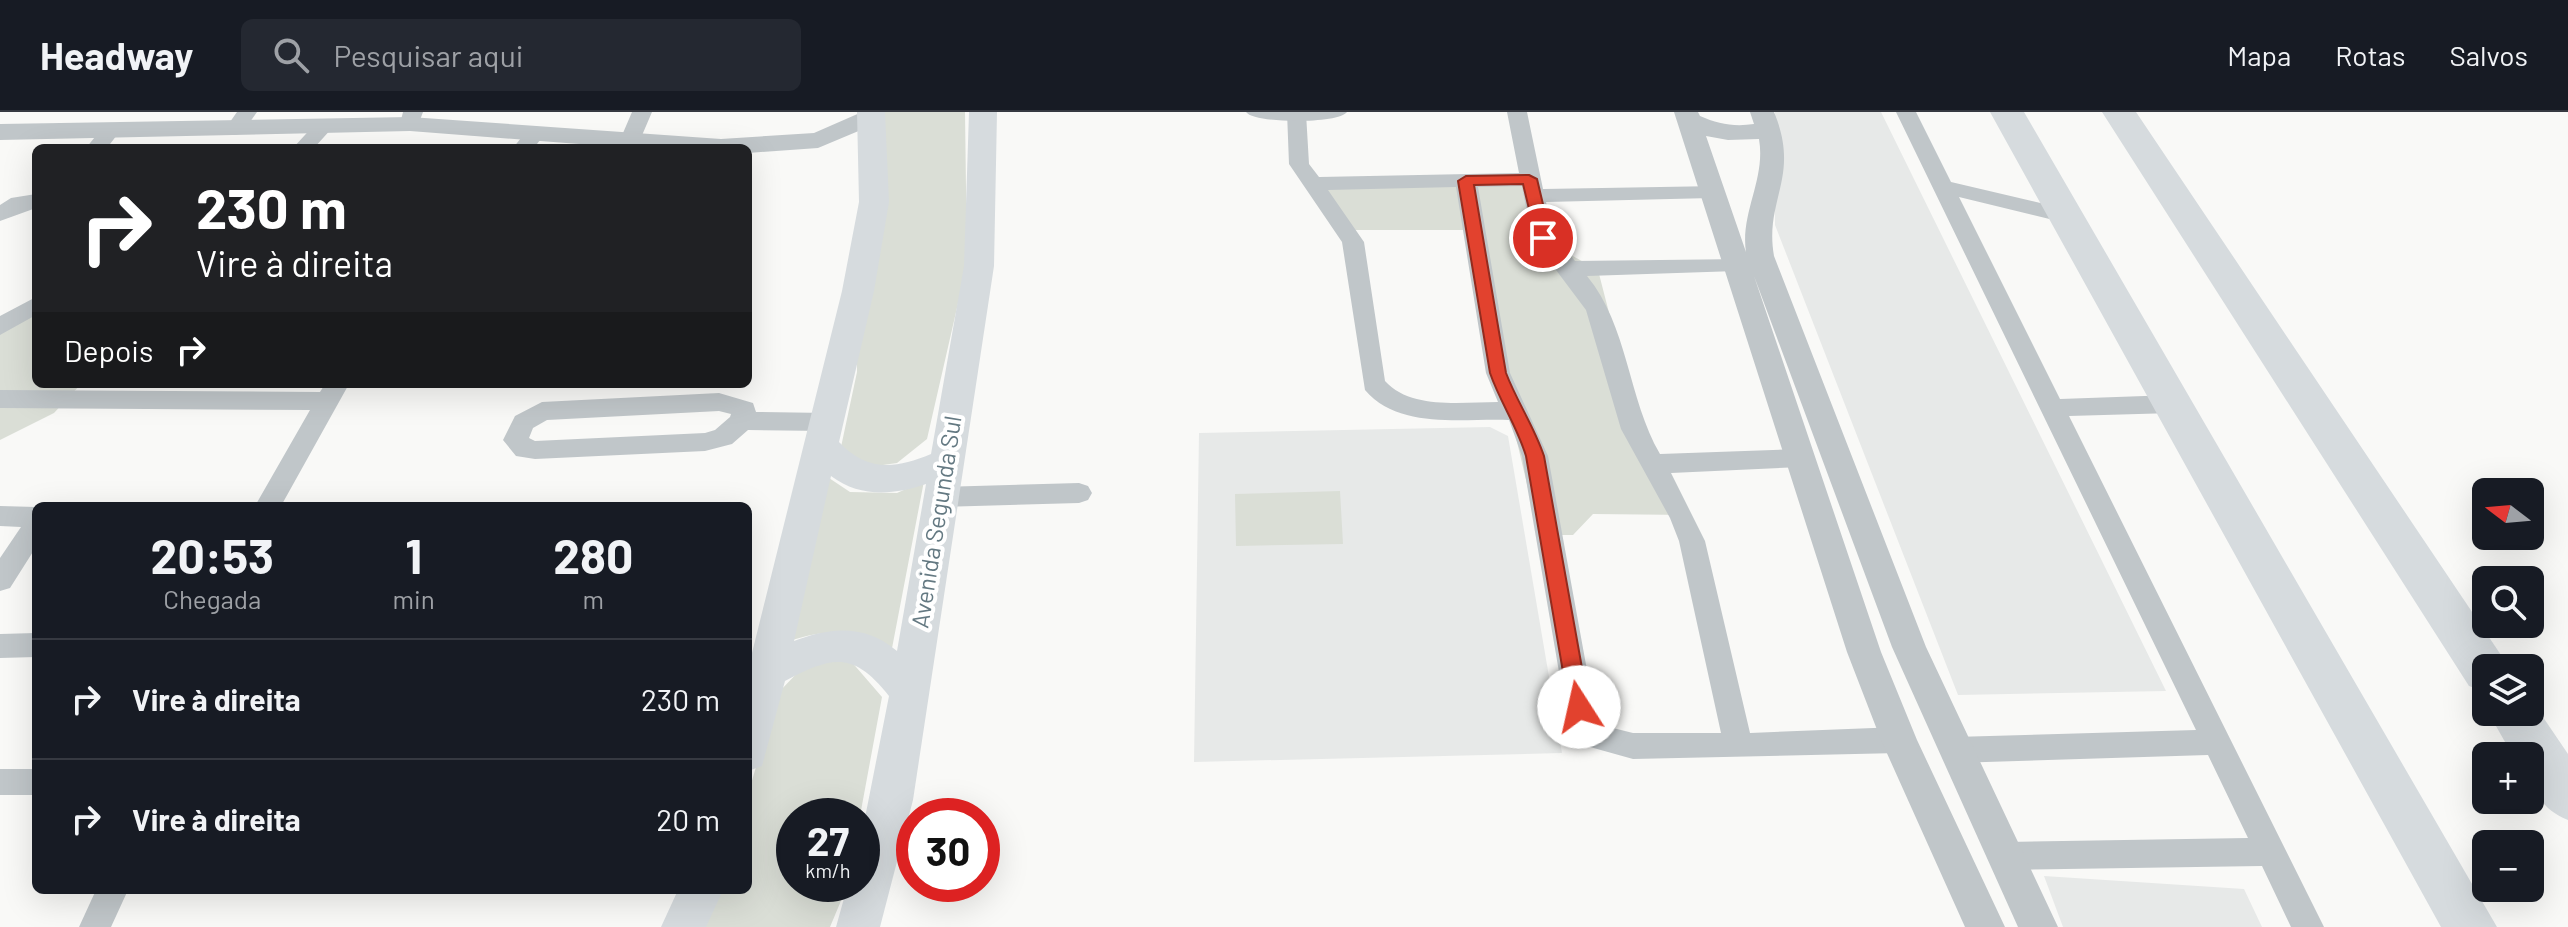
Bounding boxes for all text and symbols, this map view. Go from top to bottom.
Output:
search box [241,19,801,91]
text: Headway [40,32,193,78]
icon: search [269,33,313,77]
text: Pesquisar aqui [333,37,523,73]
text: Mapa [2227,38,2291,72]
text: Rotas [2335,38,2405,72]
text: Salvos [2449,38,2528,72]
text: 230 m [196,173,347,240]
icon: right [64,176,168,280]
pin [1509,204,1577,272]
icon: arrive [1521,216,1565,260]
text: Vire à direita [196,241,393,284]
icon: right [169,328,213,372]
text: Depois [64,332,153,368]
street label: Avenida Segunda Sul [904,413,967,630]
north arrow [2472,478,2544,550]
map controls [2472,478,2544,902]
text: 20:53 [151,526,274,584]
text: 1 [405,526,422,584]
text: 280 [553,526,633,584]
button: search [2472,566,2544,638]
text: Chegada [163,583,261,614]
text: min [393,583,435,614]
text: m [583,583,604,614]
button: layers [2472,654,2544,726]
position arrow [1537,665,1621,749]
icon: right [64,677,108,721]
text: Vire à direita [132,681,301,717]
text: 230 m [641,681,720,717]
button: + [2472,742,2544,814]
icon: right [64,797,108,841]
speed limit sign: 30 [896,798,1000,902]
text: Vire à direita [132,801,301,837]
text: 20 m [656,801,720,837]
text: 27 [807,816,849,864]
button: − [2472,830,2544,902]
text: km/h [805,858,851,882]

